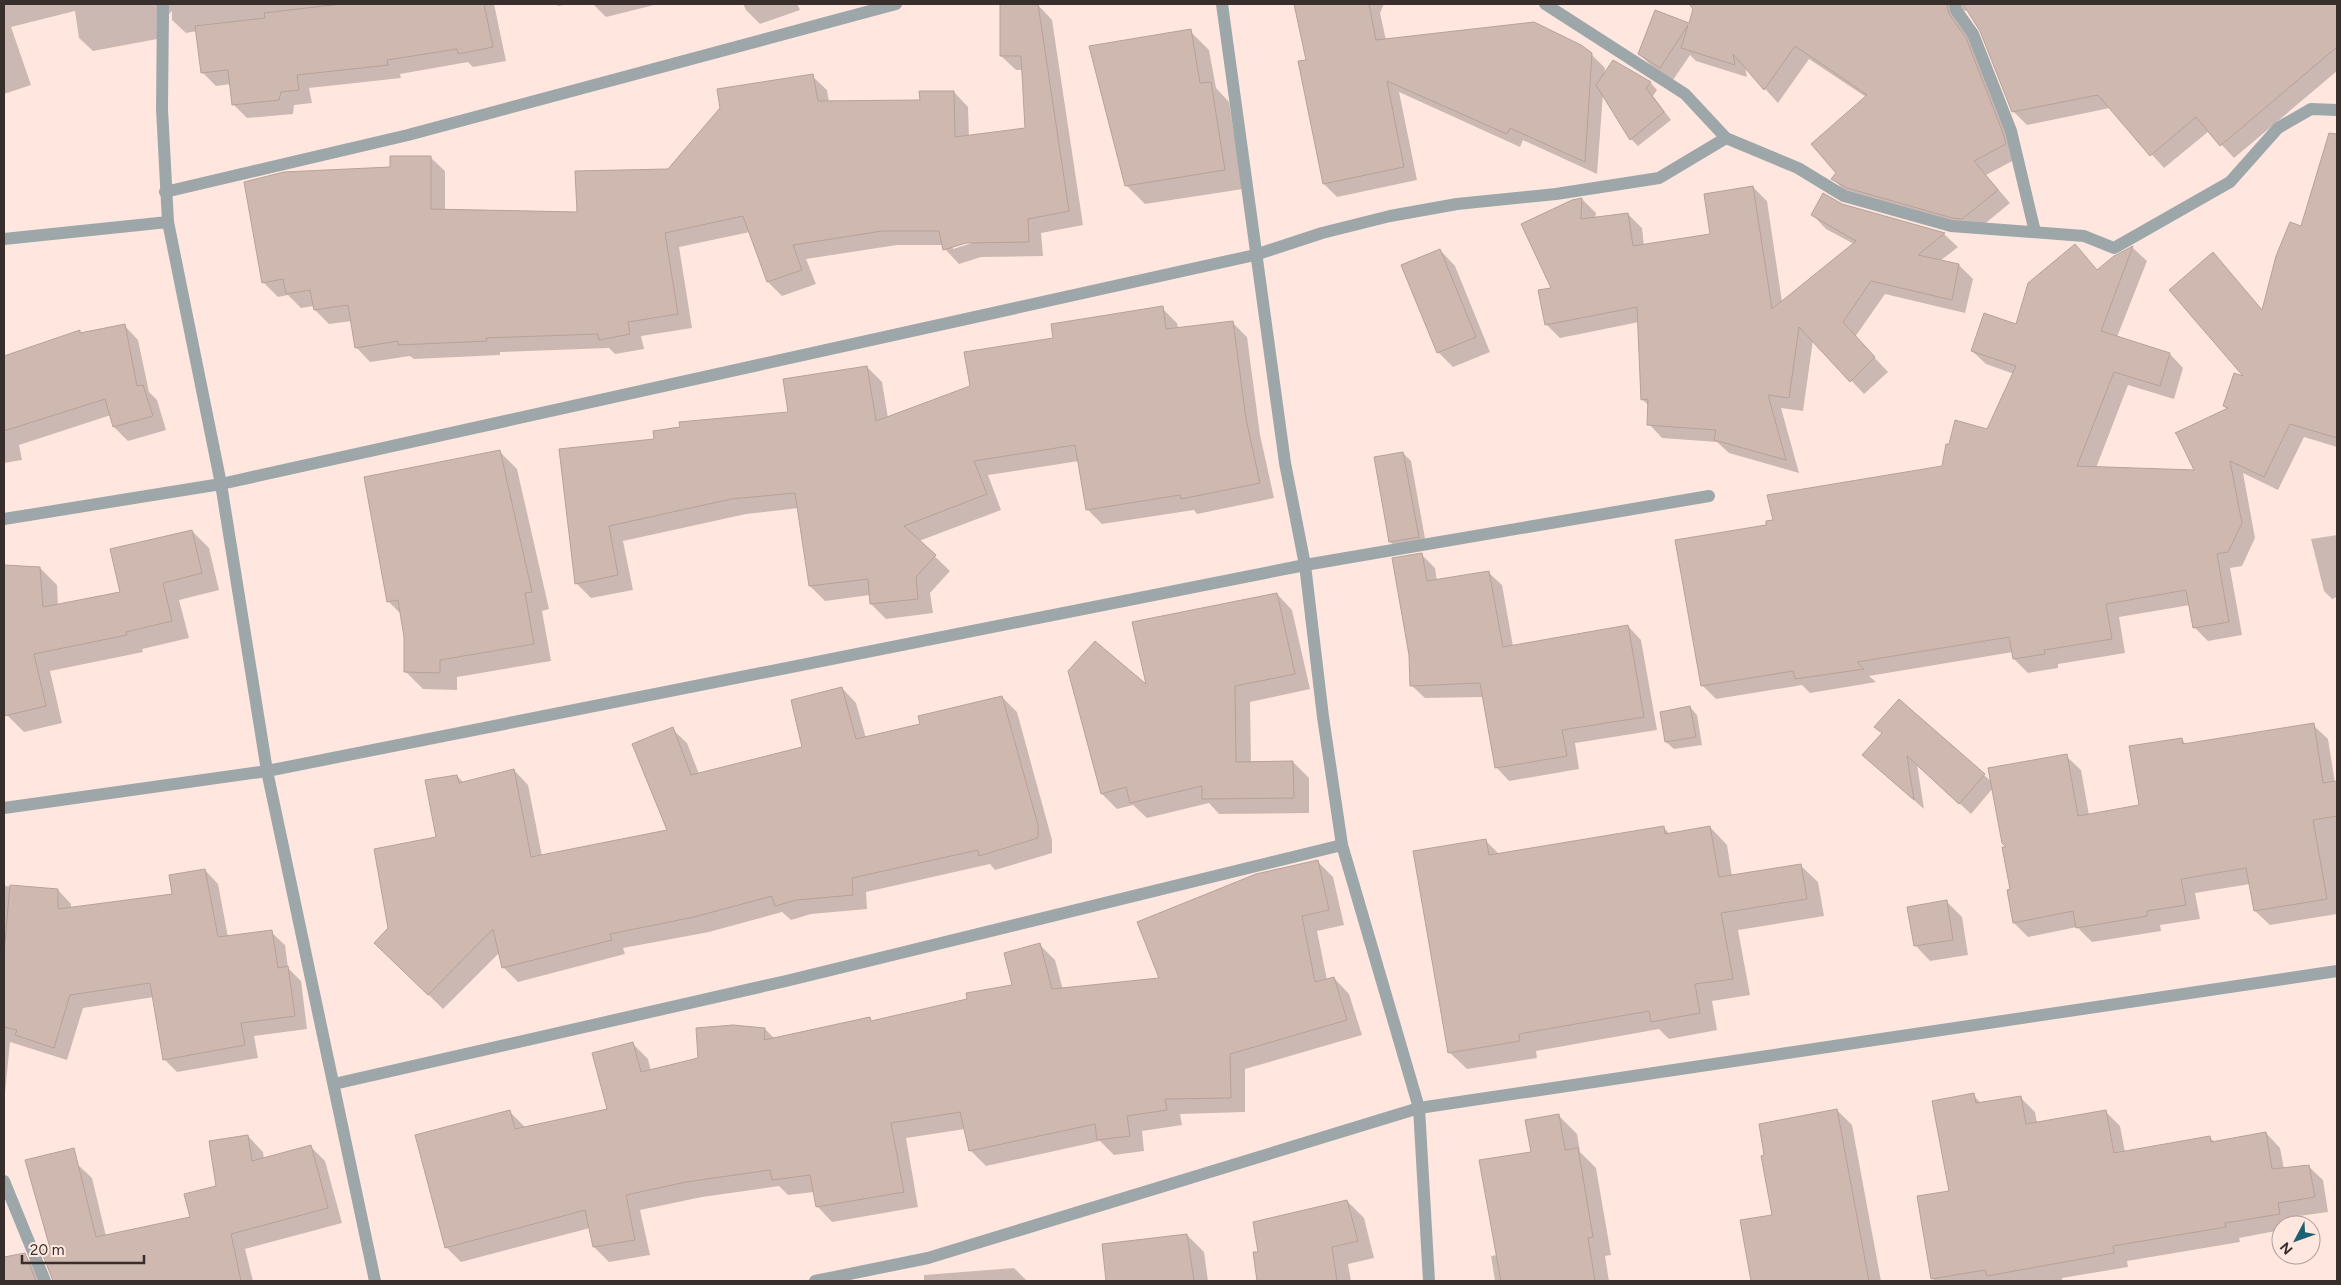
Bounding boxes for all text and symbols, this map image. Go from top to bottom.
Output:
north arrow [2271,1215,2321,1265]
scale bar [22,1232,145,1264]
text: N [2277,1239,2297,1258]
text: 20 m [30,1241,64,1259]

